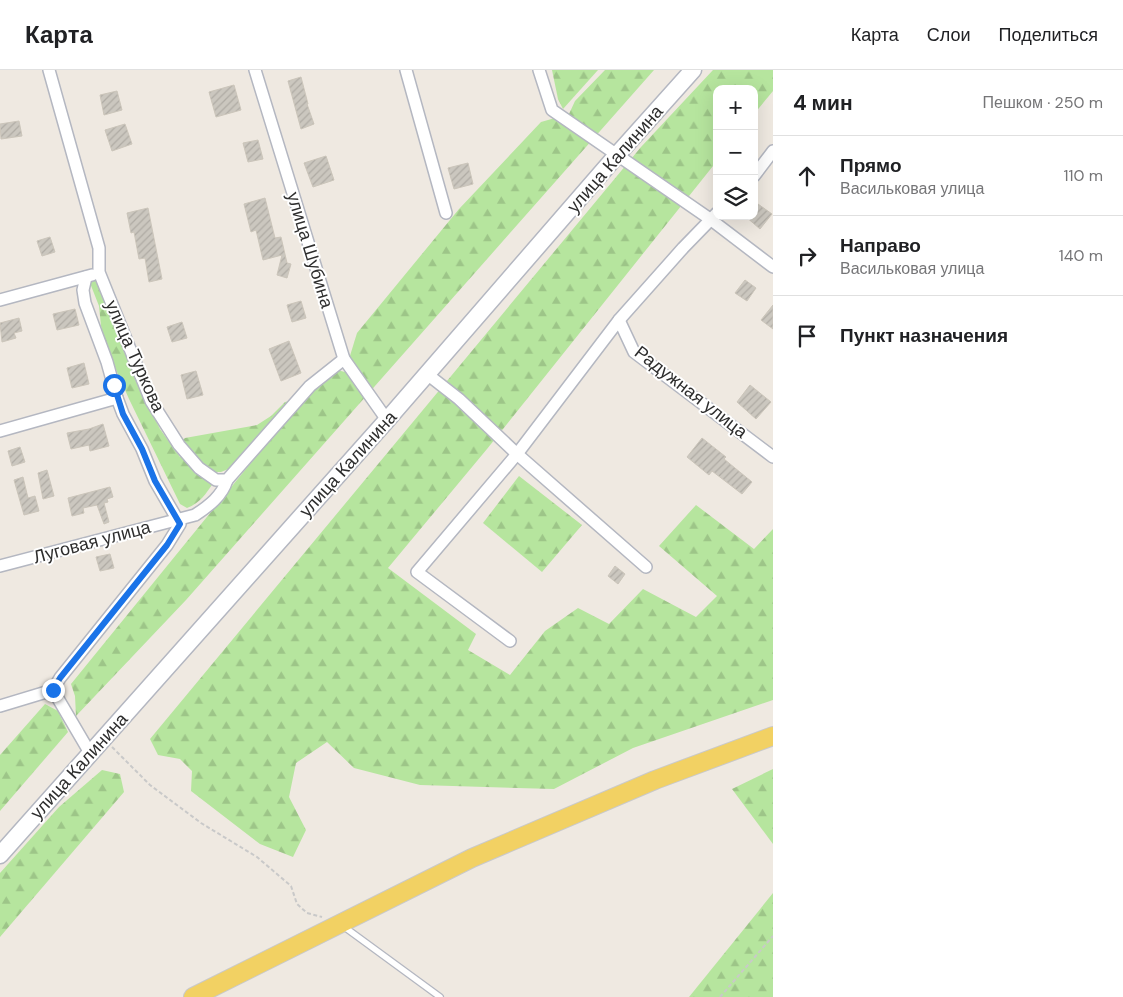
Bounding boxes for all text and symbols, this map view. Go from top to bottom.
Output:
text: Карта [25,19,93,50]
text: Карта [851,23,899,47]
text: Слои [927,23,971,47]
text: Поделиться [999,23,1098,47]
map controls [713,85,758,220]
button: + [713,85,758,130]
text: 4 мин [793,89,853,117]
text: Пешком · 250 m [983,92,1103,113]
street label: улица Калинина [562,99,669,218]
button: − [713,130,758,175]
text: Прямо [840,153,902,178]
icon: ahead [793,162,821,190]
text: 110 m [1064,165,1103,186]
button: layers [713,175,758,220]
text: Васильковая улица [840,178,984,199]
street label: улица Шубина [281,189,339,312]
text: Направо [840,233,921,258]
icon: right [793,242,821,270]
text: 140 m [1059,245,1103,266]
text: Васильковая улица [840,258,984,279]
street label: улица Туркова [100,296,171,417]
icon: arrive [793,322,821,350]
text: Пункт назначения [840,323,1008,348]
street label: Радужная улица [630,340,753,444]
route start [103,374,126,397]
street label: улица Калинина [294,405,403,522]
street label: Луговая улица [31,515,154,569]
route end [42,679,65,702]
street label: улица Калинина [25,707,134,824]

